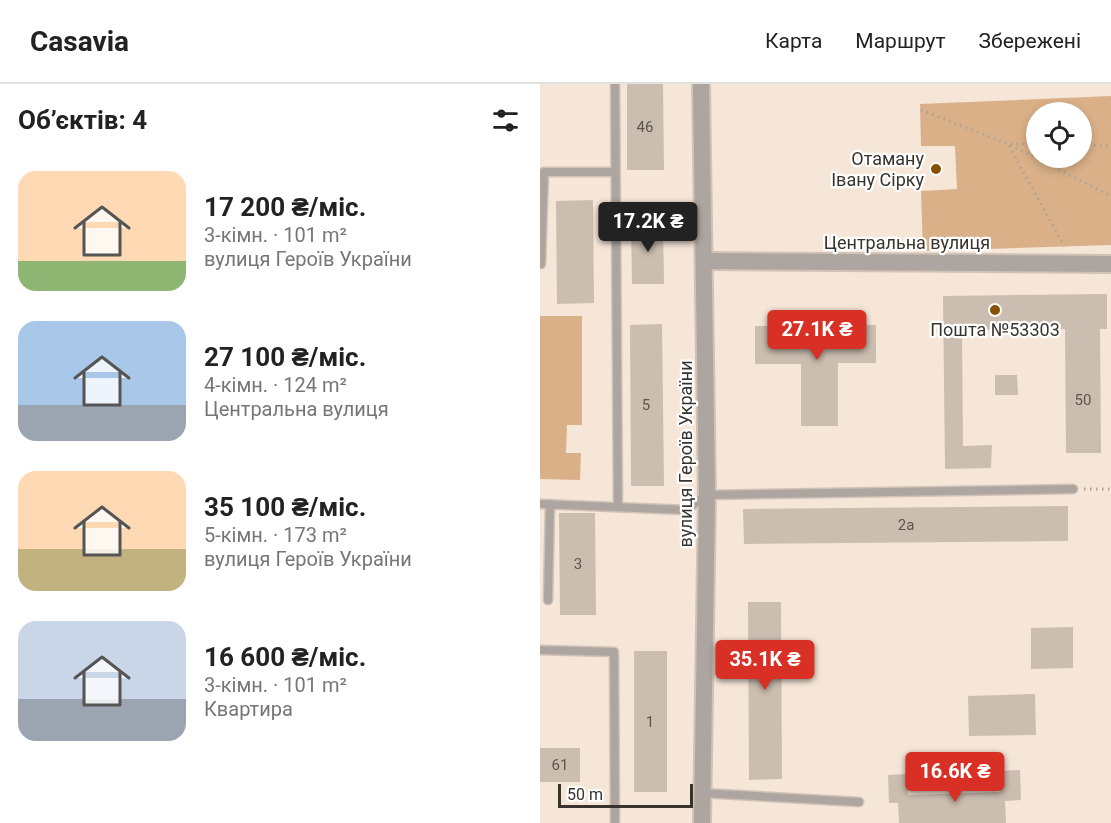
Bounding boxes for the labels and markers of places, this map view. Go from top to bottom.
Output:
place label: Отаману Iвану Сiрку [831,148,924,190]
marker: Отаману Iвану Сiрку [929,162,943,176]
pin: 17.2K ₴ [593,202,703,253]
marker: Пошта №53303 [988,303,1002,317]
pin: 27.1K ₴ [762,310,872,361]
place label: Пошта №53303 [930,319,1060,340]
pin: 35.1K ₴ [710,640,820,691]
pin: 16.6K ₴ [900,752,1010,803]

